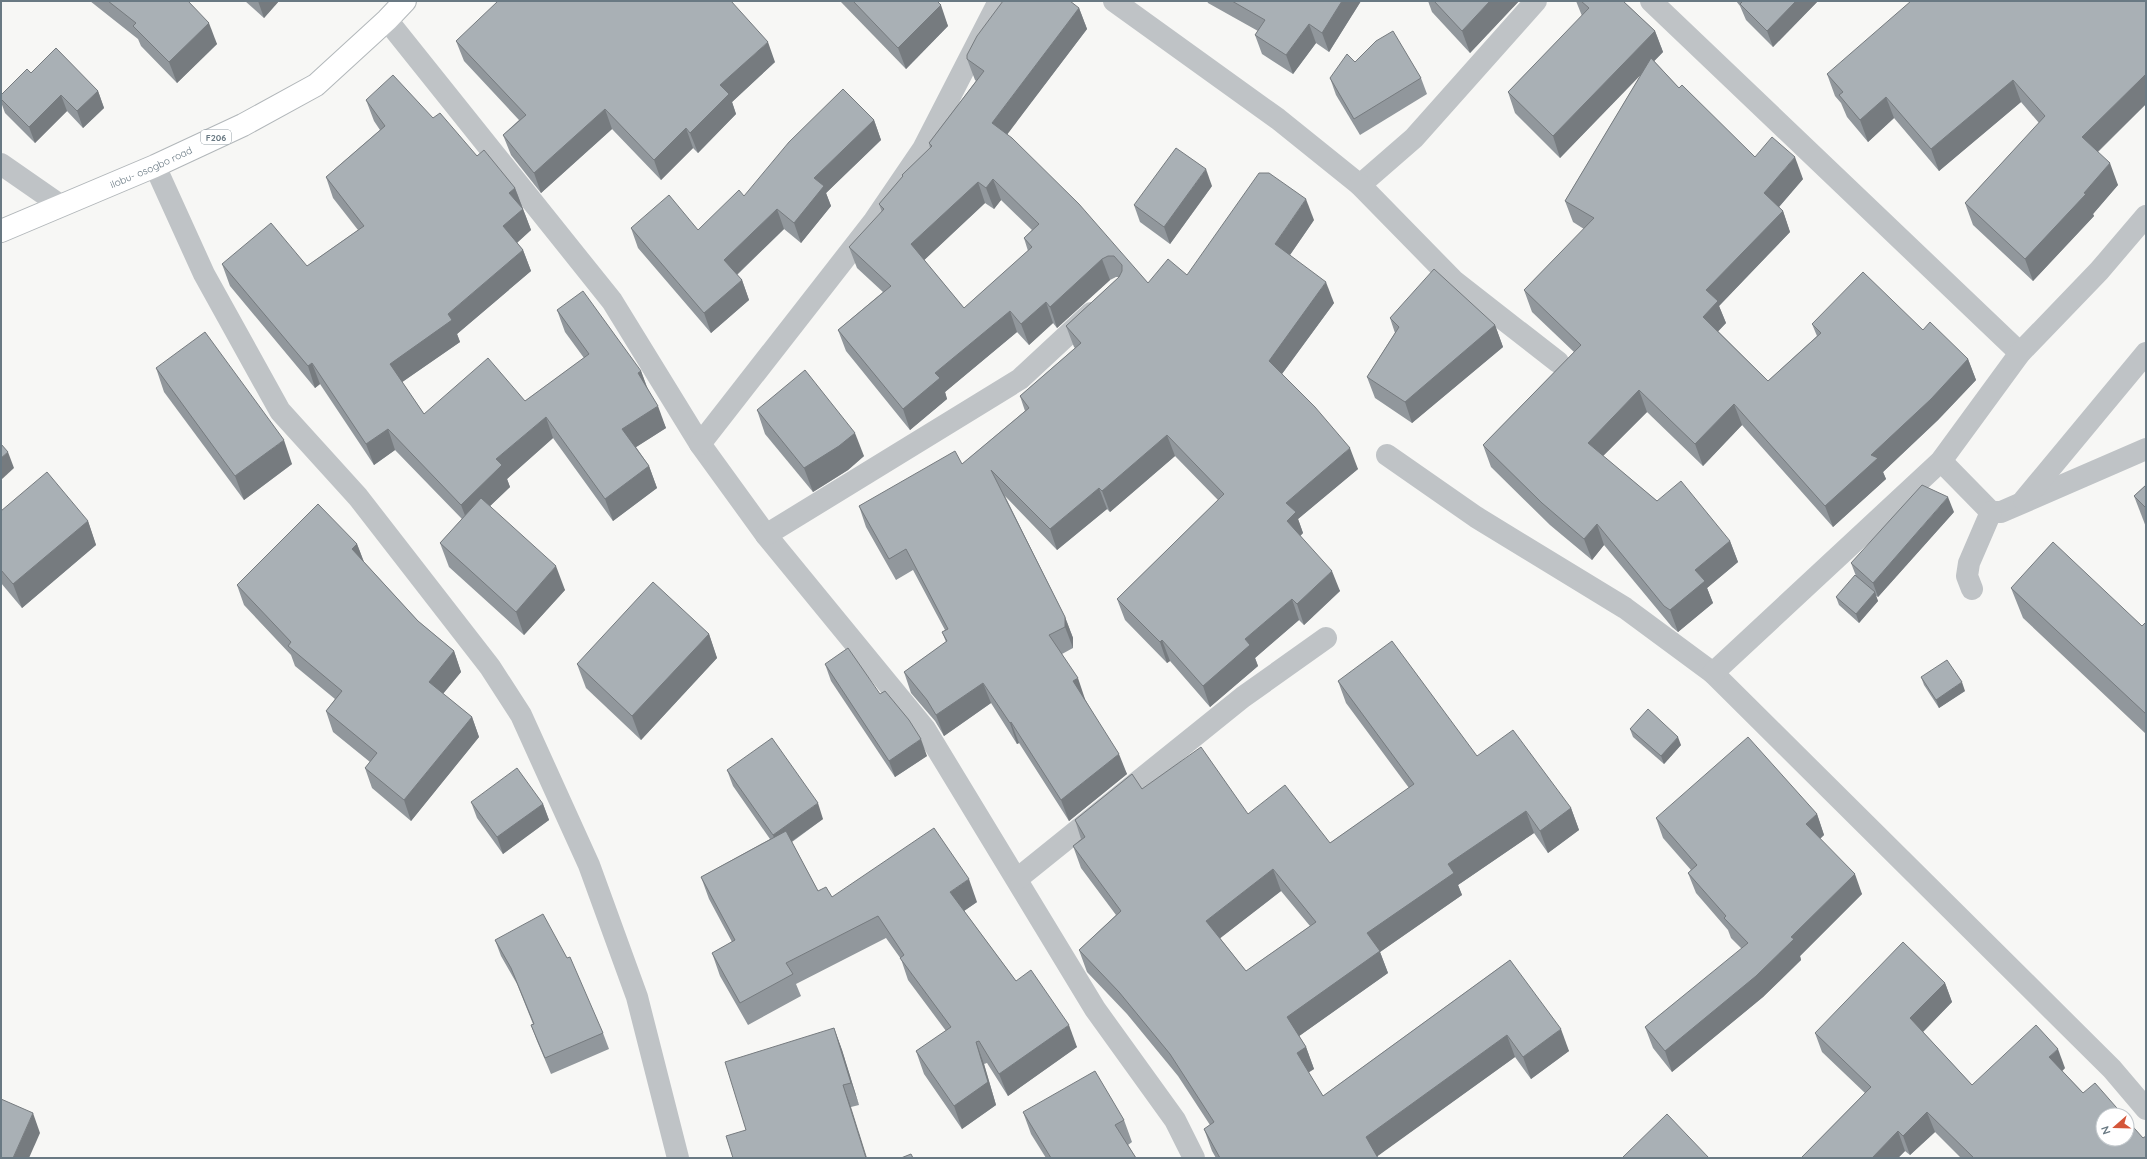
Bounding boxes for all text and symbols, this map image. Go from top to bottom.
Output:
road number: F206 [201,130,231,144]
street label: ilobu- osogbo road [108,143,194,191]
north arrow [2095,1107,2135,1147]
text: N [2098,1124,2114,1137]

